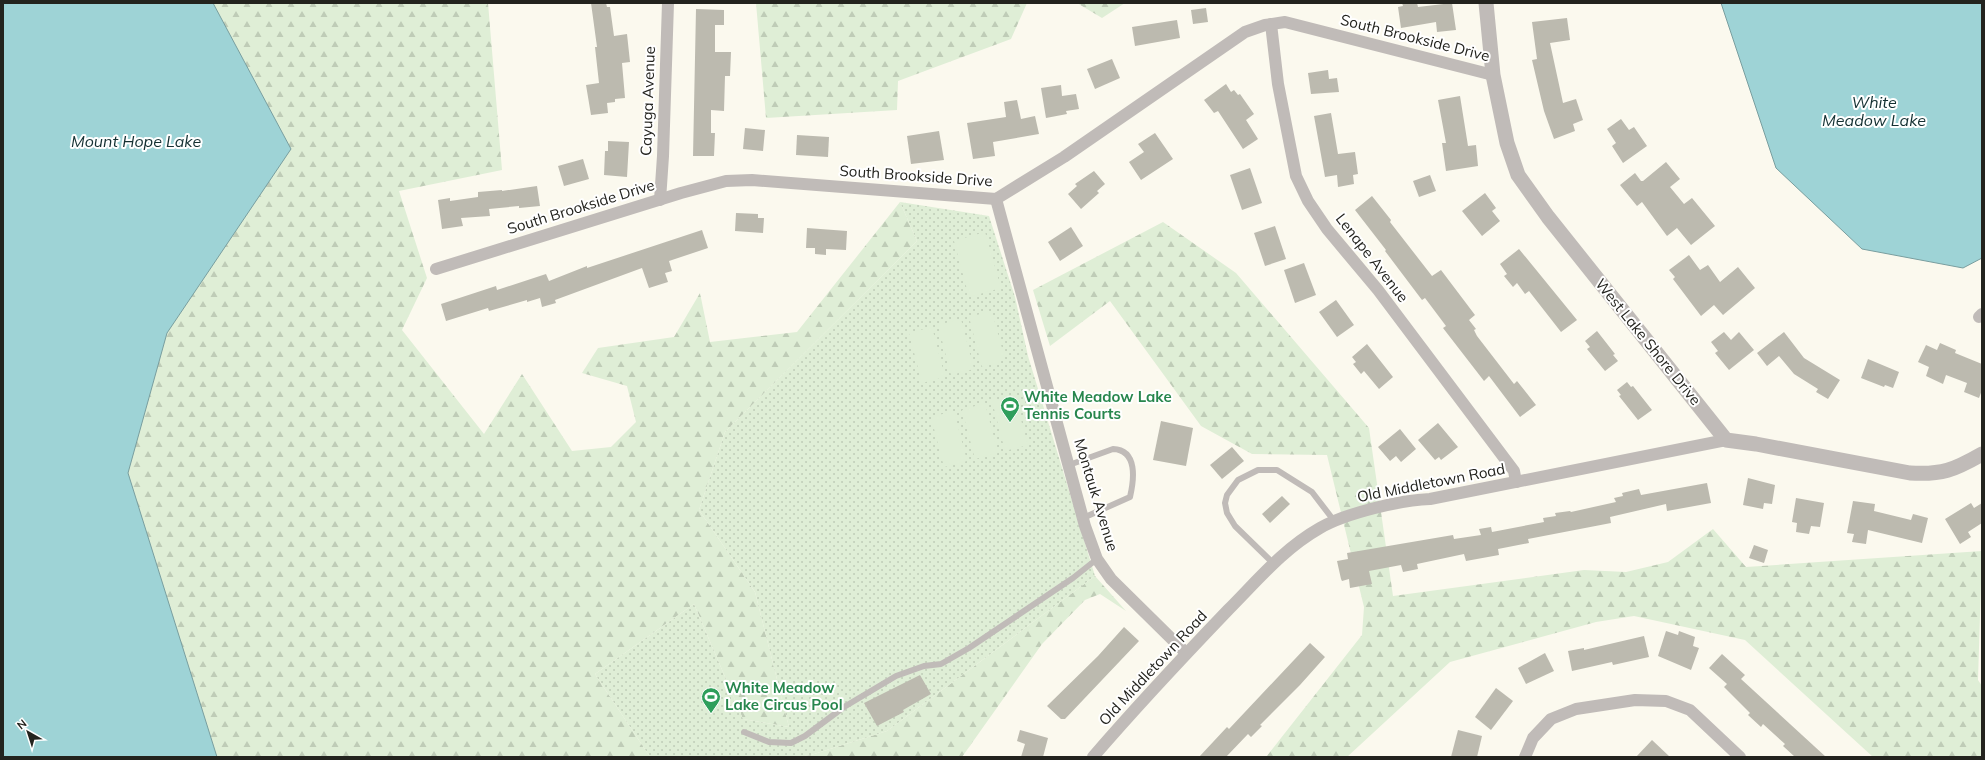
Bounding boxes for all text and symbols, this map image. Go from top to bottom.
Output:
street label: South Brookside Drive [1339,10,1492,65]
street label: Cayuga Avenue [636,46,659,156]
water label: White Meadow Lake [1822,92,1926,130]
water label: Mount Hope Lake [71,131,201,151]
street label: South Brookside Drive [839,161,993,190]
street label: South Brookside Drive [505,175,657,238]
street label: Lenape Avenue [1332,210,1413,306]
street label: West Lake Shore Drive [1591,274,1705,409]
place label: White Meadow Lake Tennis Courts [1024,387,1172,423]
sports icon: White Meadow Lake Tennis Courts [999,395,1021,423]
street label: Montauk Avenue [1070,436,1123,554]
street label: Old Middletown Road [1355,459,1507,506]
street label: Old Middletown Road [1094,606,1211,729]
place label: White Meadow Lake Circus Pool [725,678,843,714]
sports icon: White Meadow Lake Circus Pool [700,686,722,714]
north arrow [8,712,48,752]
text: N [14,716,29,732]

